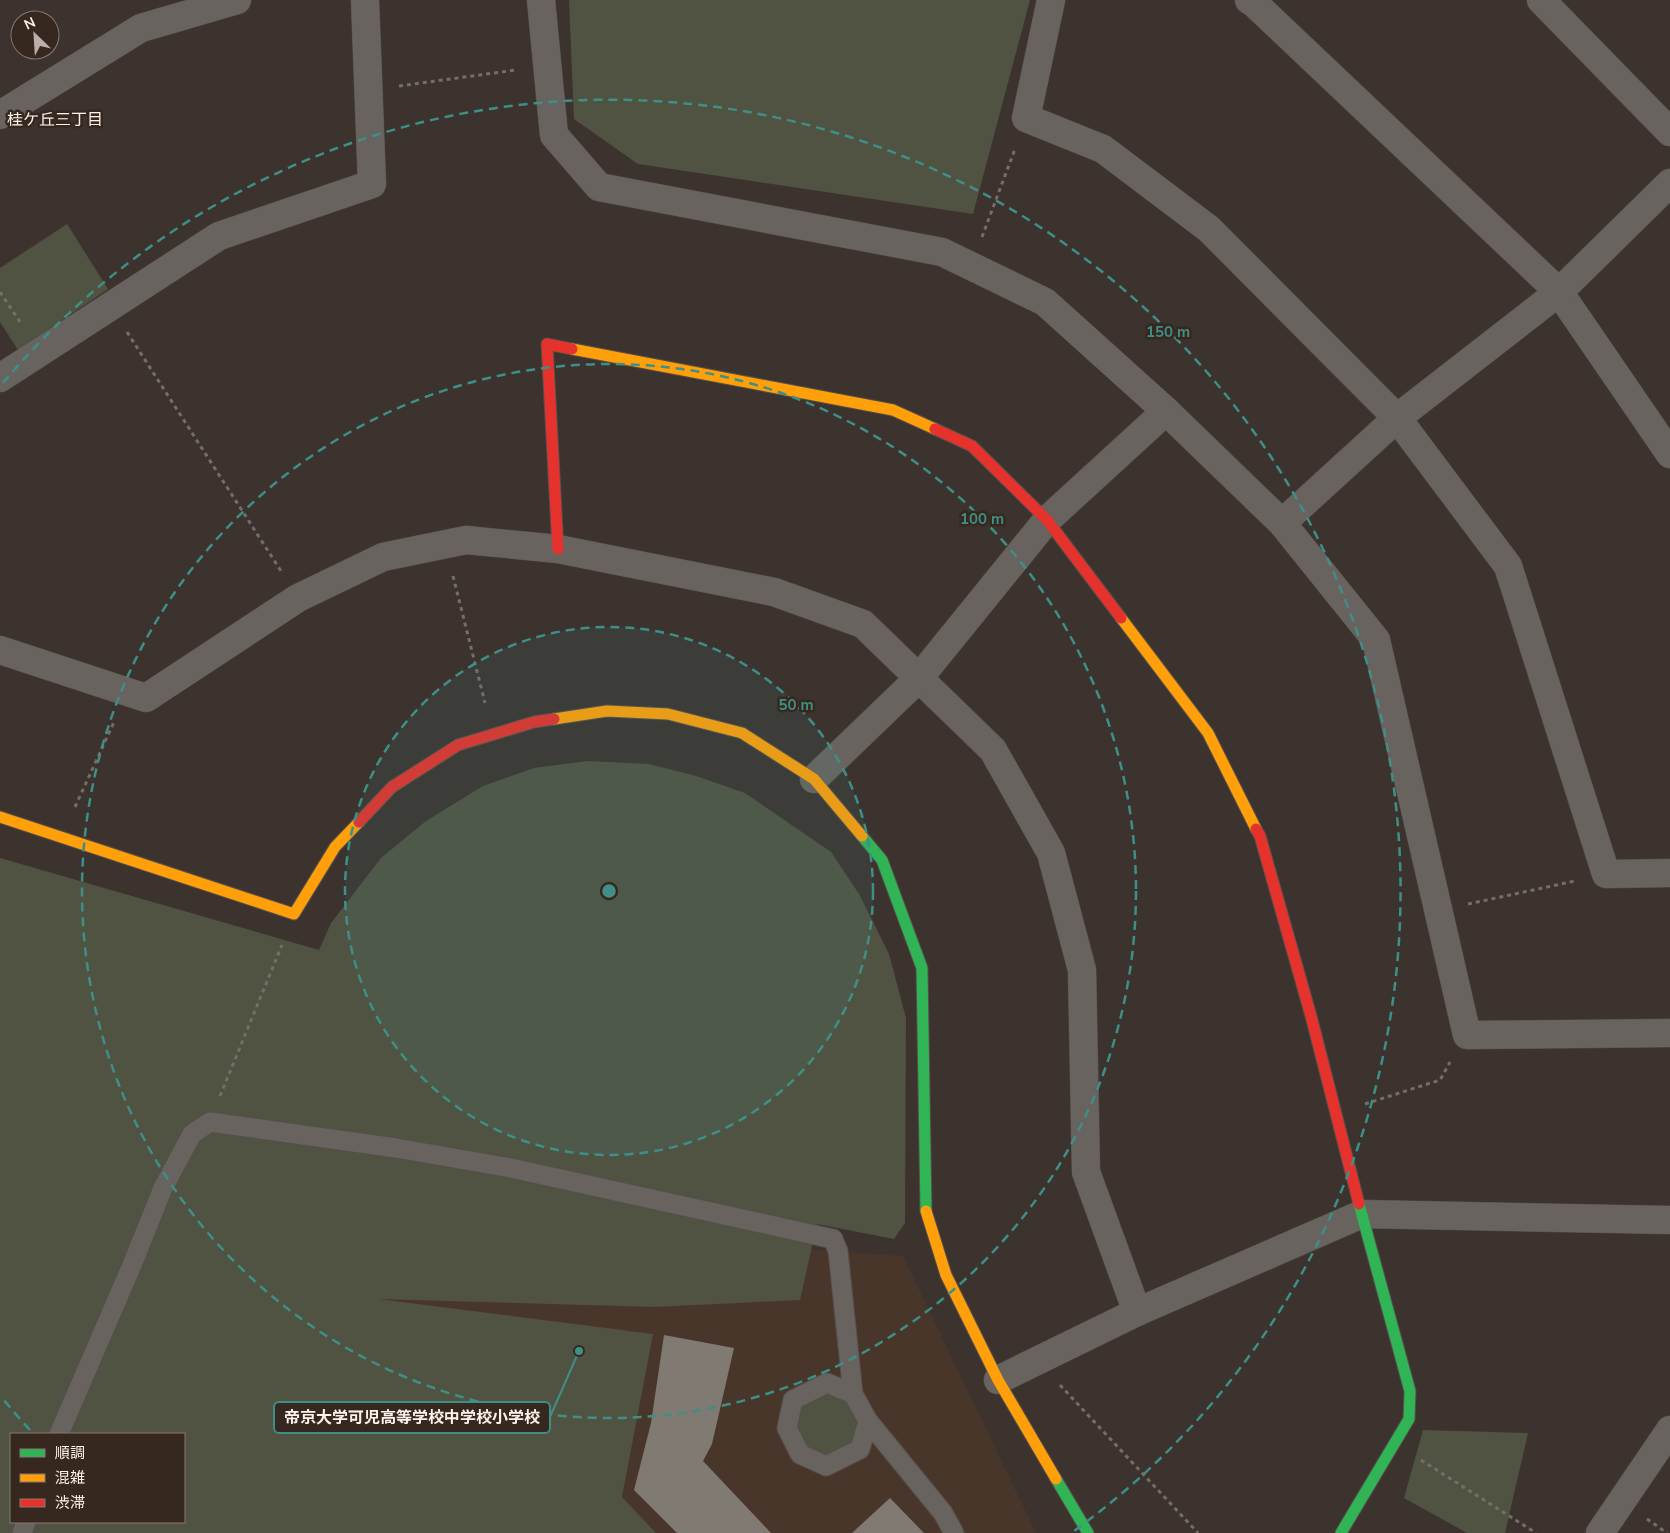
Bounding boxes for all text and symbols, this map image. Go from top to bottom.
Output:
north arrow [10,10,60,60]
text: N [21,13,38,34]
district label: 桂ケ丘三丁目 [7,109,103,131]
text: 150 m [1146,322,1190,342]
text: 100 m [960,509,1004,529]
text: 50 m [778,695,814,715]
centre of rings [600,882,618,900]
callout: 帝京大学可児高等学校中学校小学校 [274,1402,550,1433]
text: 帝京大学可児高等学校中学校小学校 [284,1407,540,1429]
legend [10,1433,185,1523]
text: 順調 [55,1443,85,1463]
text: 混雑 [55,1468,85,1488]
text: 渋滞 [55,1493,85,1513]

